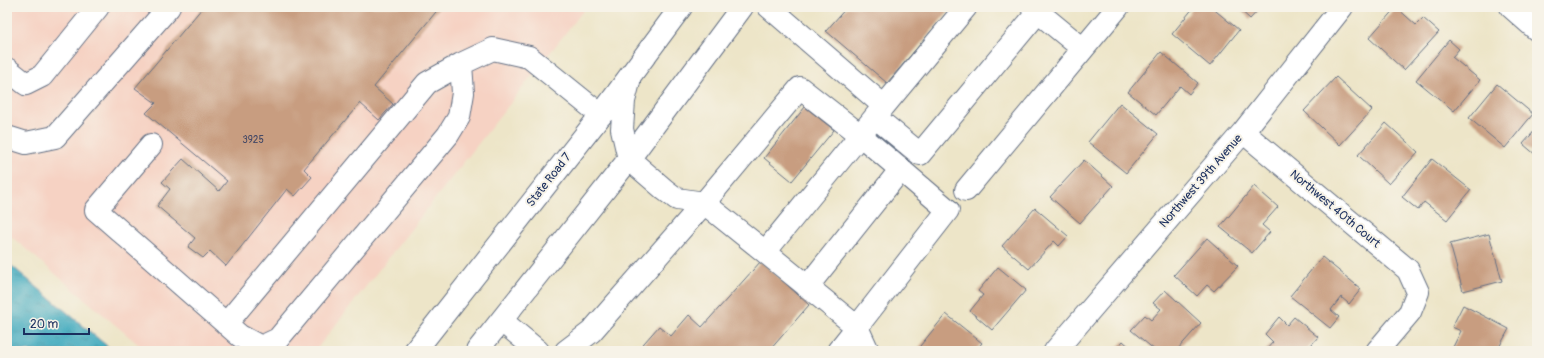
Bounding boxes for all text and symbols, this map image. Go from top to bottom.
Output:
street label: Northwest 39th Avenue [1156,131,1246,231]
house number: 3925 [242,134,264,146]
street label: State Road 7 [523,150,575,210]
street label: Northwest 40th Court [1287,167,1383,251]
scale bar [24,310,89,336]
text: 20 m [30,317,59,332]

